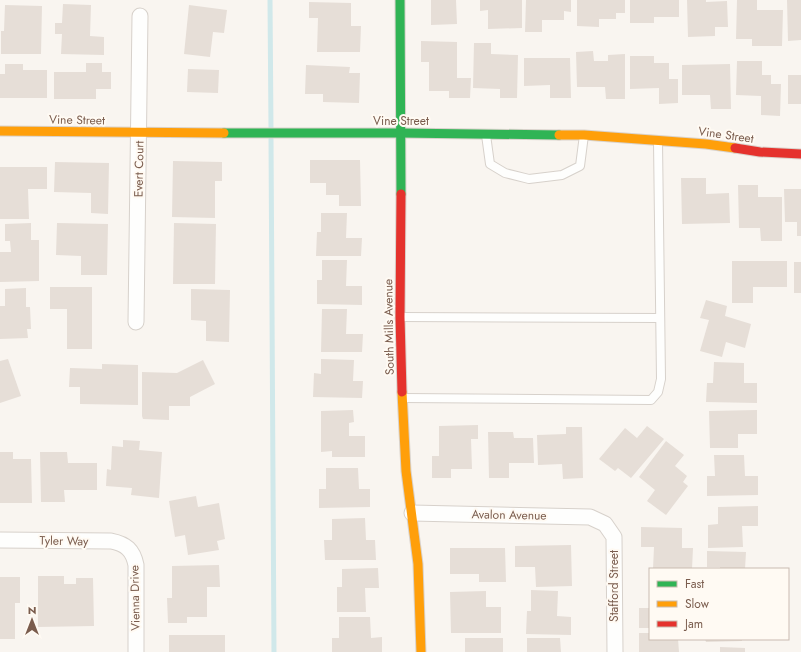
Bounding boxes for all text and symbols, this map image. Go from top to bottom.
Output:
street label: Vine Street [49,111,105,129]
street label: Vine Street [373,112,429,130]
street label: Vine Street [697,122,755,148]
street label: Evert Court [130,140,148,197]
street label: South Mills Avenue [379,279,399,375]
street label: Avalon Avenue [471,505,547,525]
street label: Tyler Way [39,532,89,550]
street label: Stafford Street [605,550,623,622]
street label: Vienna Drive [125,565,145,631]
legend [649,568,789,640]
text: Fast [685,575,704,593]
text: Slow [685,595,710,613]
north arrow [12,600,52,640]
text: N [28,602,36,618]
text: Jam [683,615,703,633]

